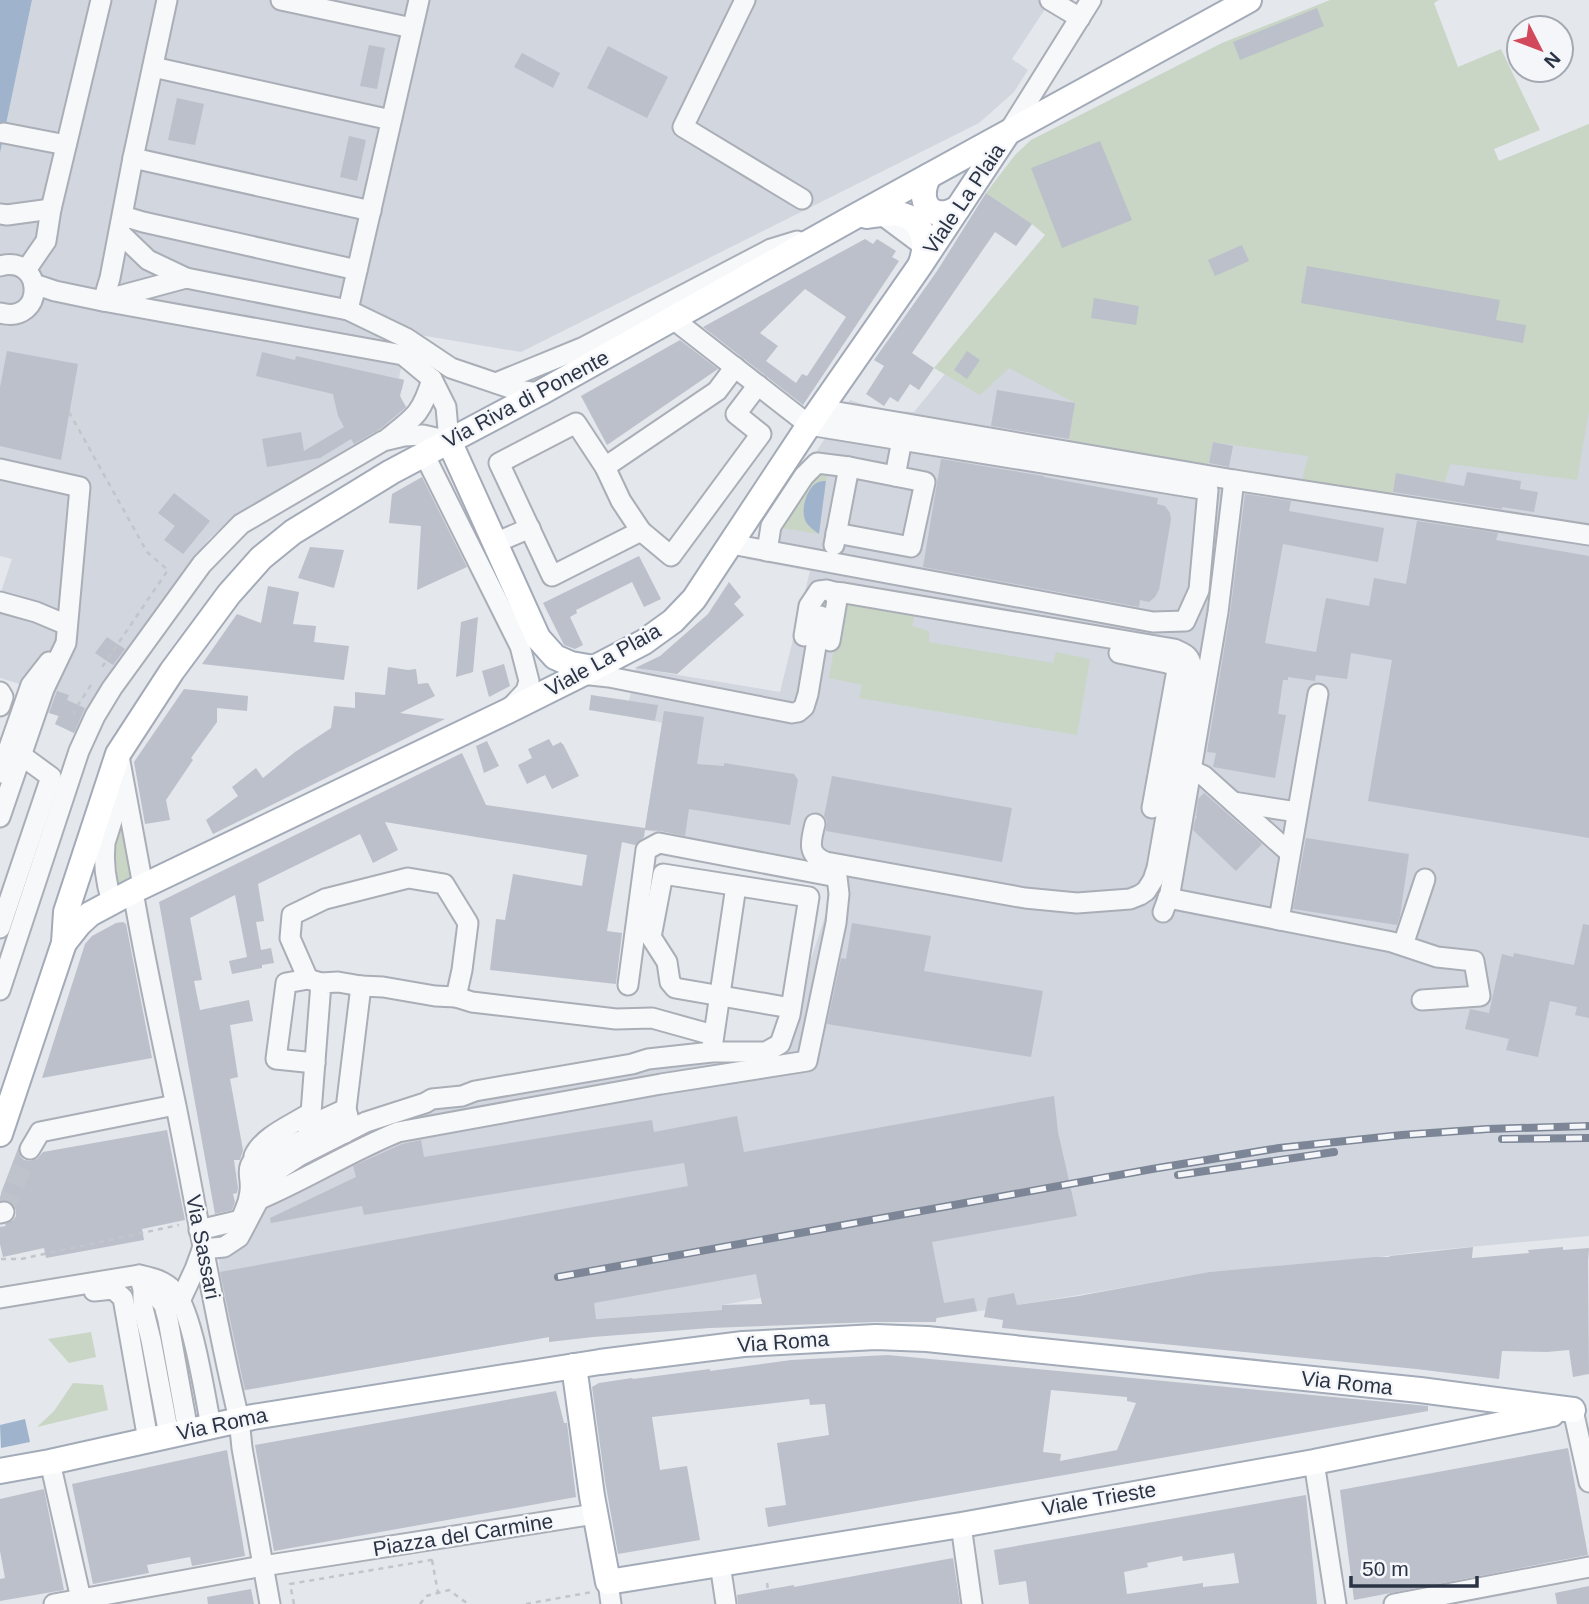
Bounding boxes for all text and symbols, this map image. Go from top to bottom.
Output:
north arrow [1505,14,1575,84]
text: N [1540,48,1565,72]
street label: Viale La Plaia [918,139,1009,258]
street label: Via Riva di Ponente [439,345,612,452]
street label: Viale La Plaia [541,618,665,701]
street label: Via Sassari [182,1193,225,1301]
street label: Via Roma [736,1327,830,1356]
street label: Via Roma [1300,1366,1394,1399]
street label: Via Roma [175,1403,270,1444]
street label: Viale Trieste [1040,1477,1158,1520]
street label: Piazza del Carmine [371,1509,555,1560]
scale bar [1351,1544,1477,1588]
text: 50 m [1362,1557,1409,1580]

